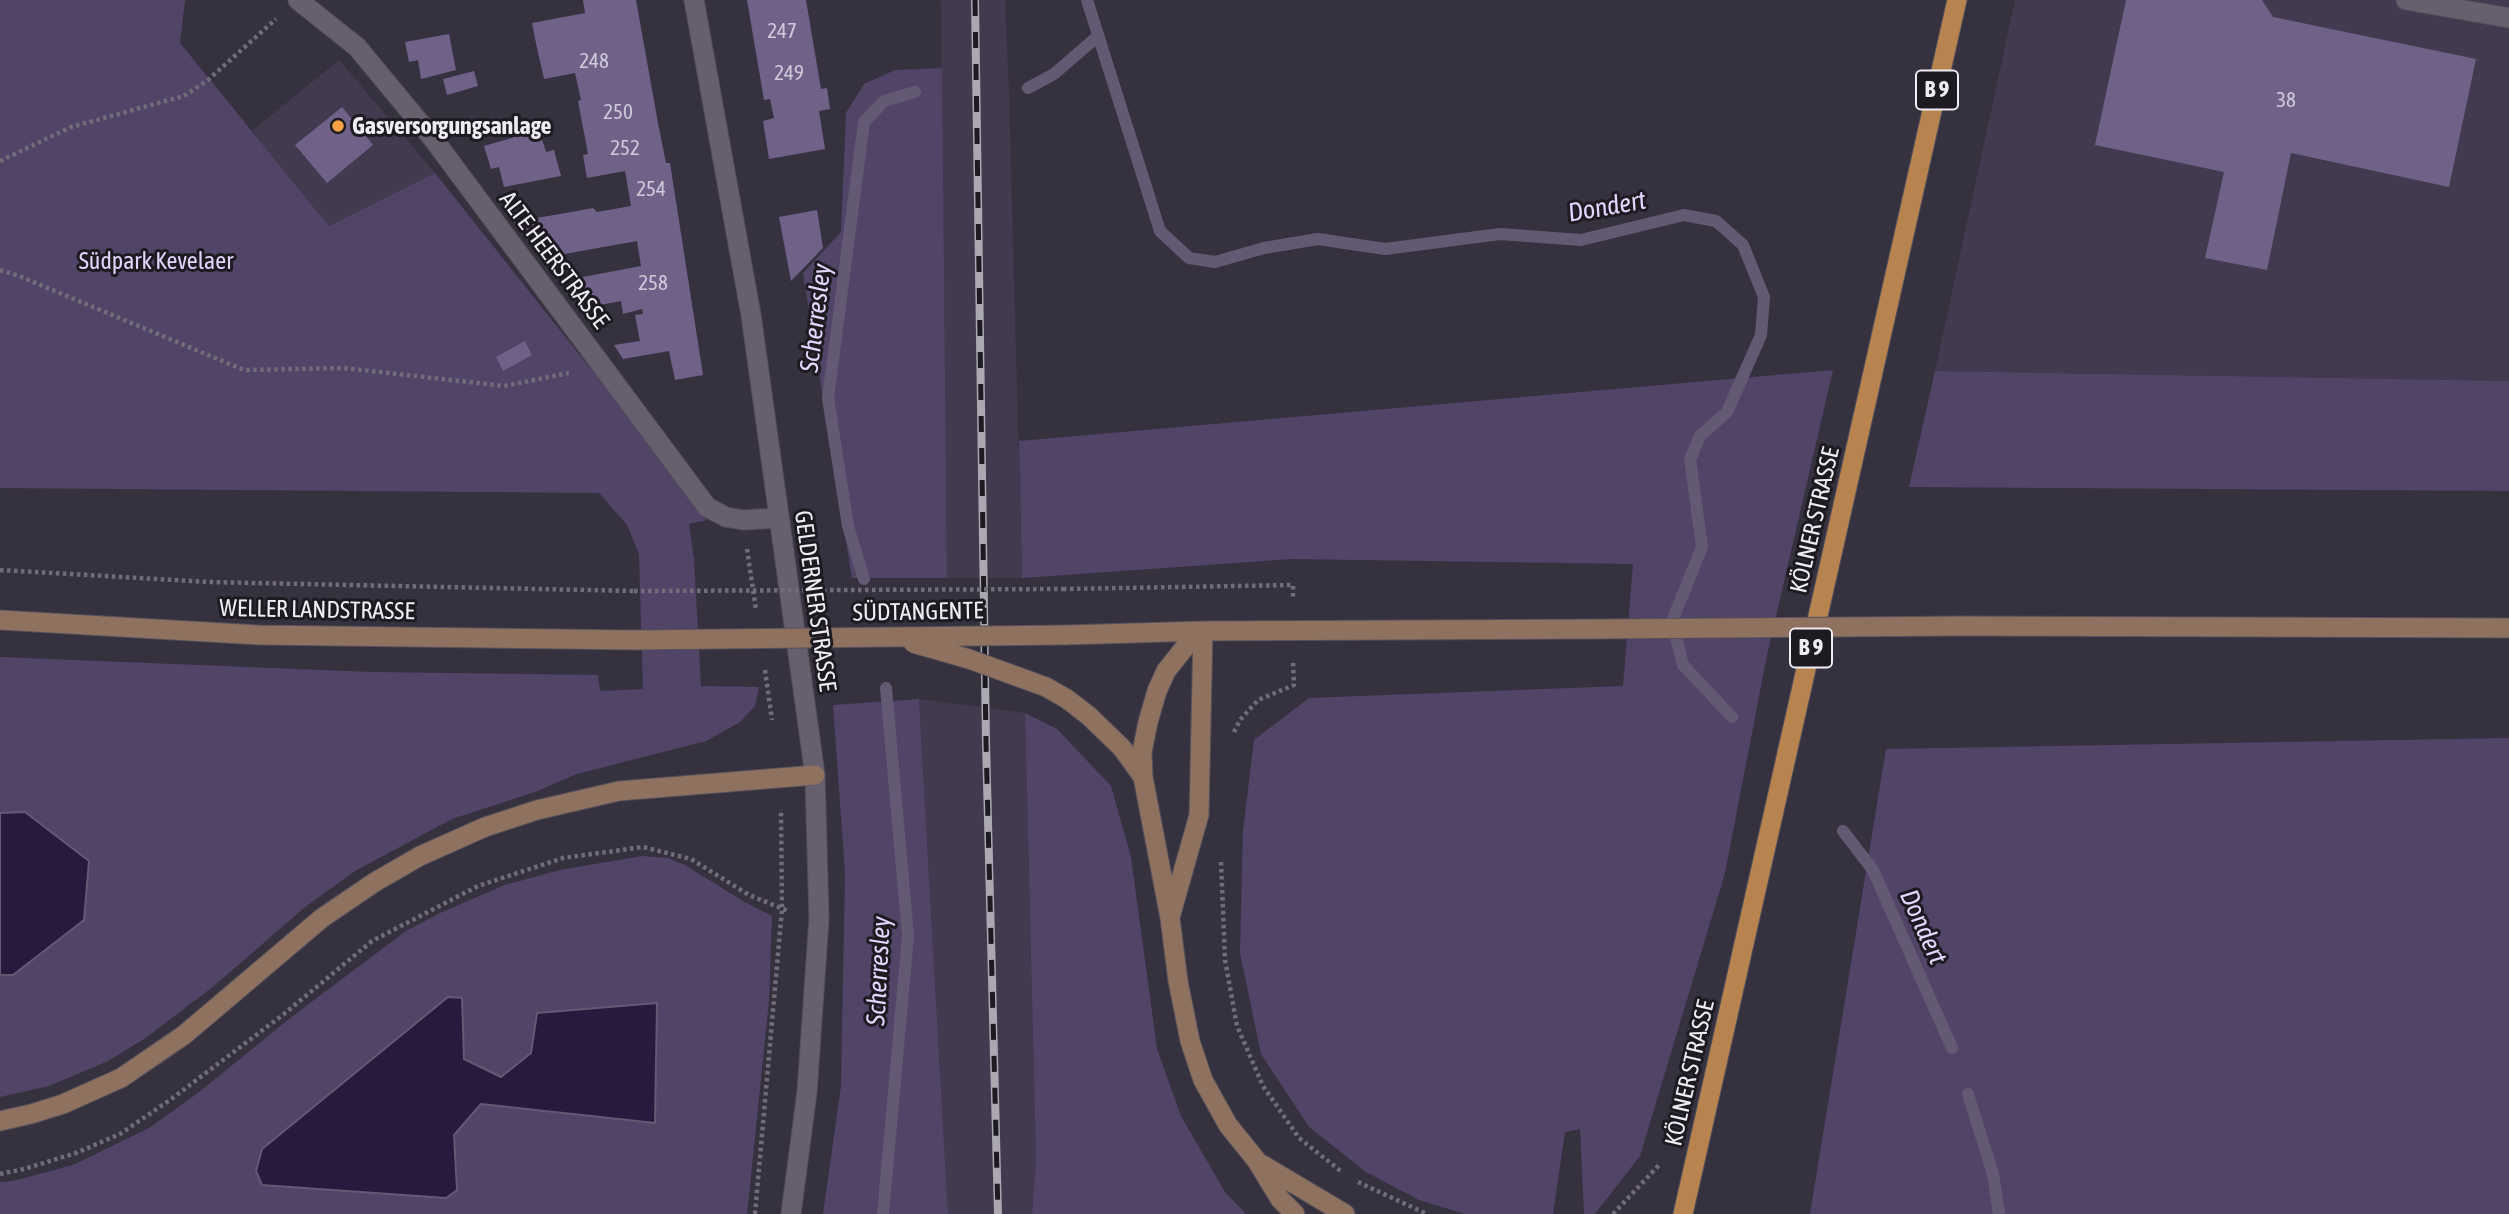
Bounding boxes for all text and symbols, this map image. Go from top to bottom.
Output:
house number: 247 [767,18,797,44]
house number: 248 [579,48,609,74]
house number: 249 [774,60,804,86]
road number: B 9 [1916,71,1958,110]
house number: 38 [2276,87,2296,113]
house number: 250 [603,99,633,125]
place label: Gasversorgungsanlage [352,112,551,140]
marker: Gasversorgungsanlage [330,118,346,134]
house number: 252 [610,135,640,161]
house number: 254 [636,176,666,202]
water label: Dondert [1566,185,1648,229]
street label: ALTE HEERSTRASSE [493,186,615,334]
park label: Südpark Kevelaer [79,247,233,275]
water label: Scherresley [794,262,838,374]
house number: 258 [638,270,668,296]
street label: KÖLNER STRASSE [1784,444,1846,596]
street label: GELDERNER STRASSE [788,509,842,693]
street label: WELLER LANDSTRASSE [219,594,415,626]
street label: SÜDTANGENTE [852,596,984,628]
road number: B 9 [1790,628,1832,668]
water label: Dondert [1893,885,1953,969]
water label: Scherresley [861,916,897,1026]
street label: KÖLNER STRASSE [1659,997,1721,1149]

